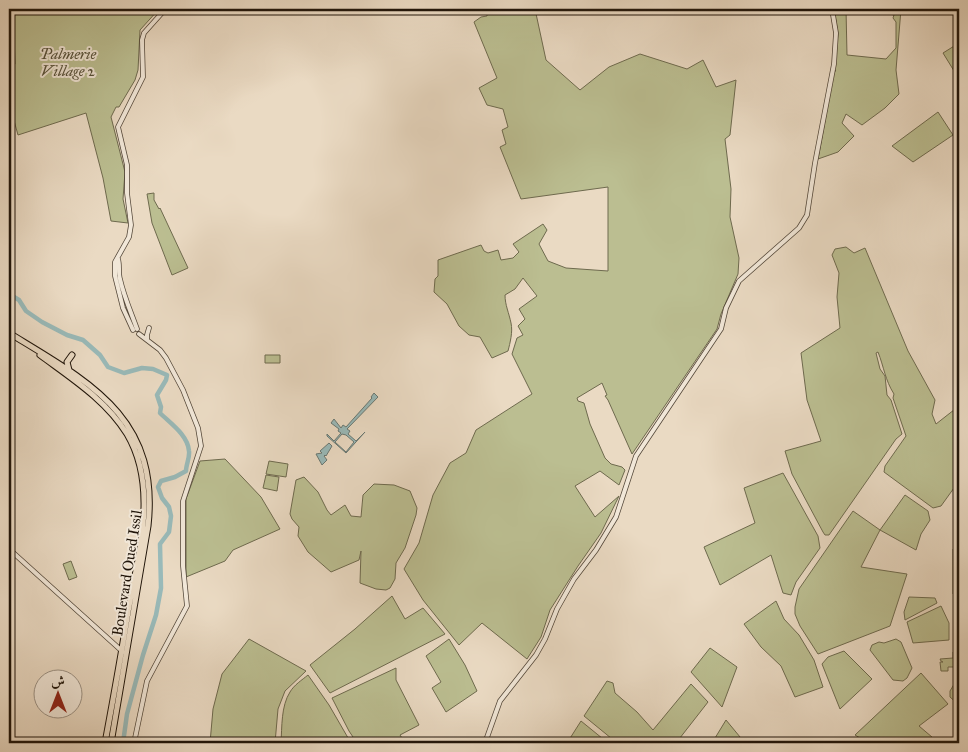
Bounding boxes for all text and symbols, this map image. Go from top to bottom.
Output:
park label: Palmerie Village 2 [40,45,96,80]
street label: Boulevard Oued Issil [108,508,146,637]
north arrow [32,670,82,720]
text: ش [51,673,65,690]

